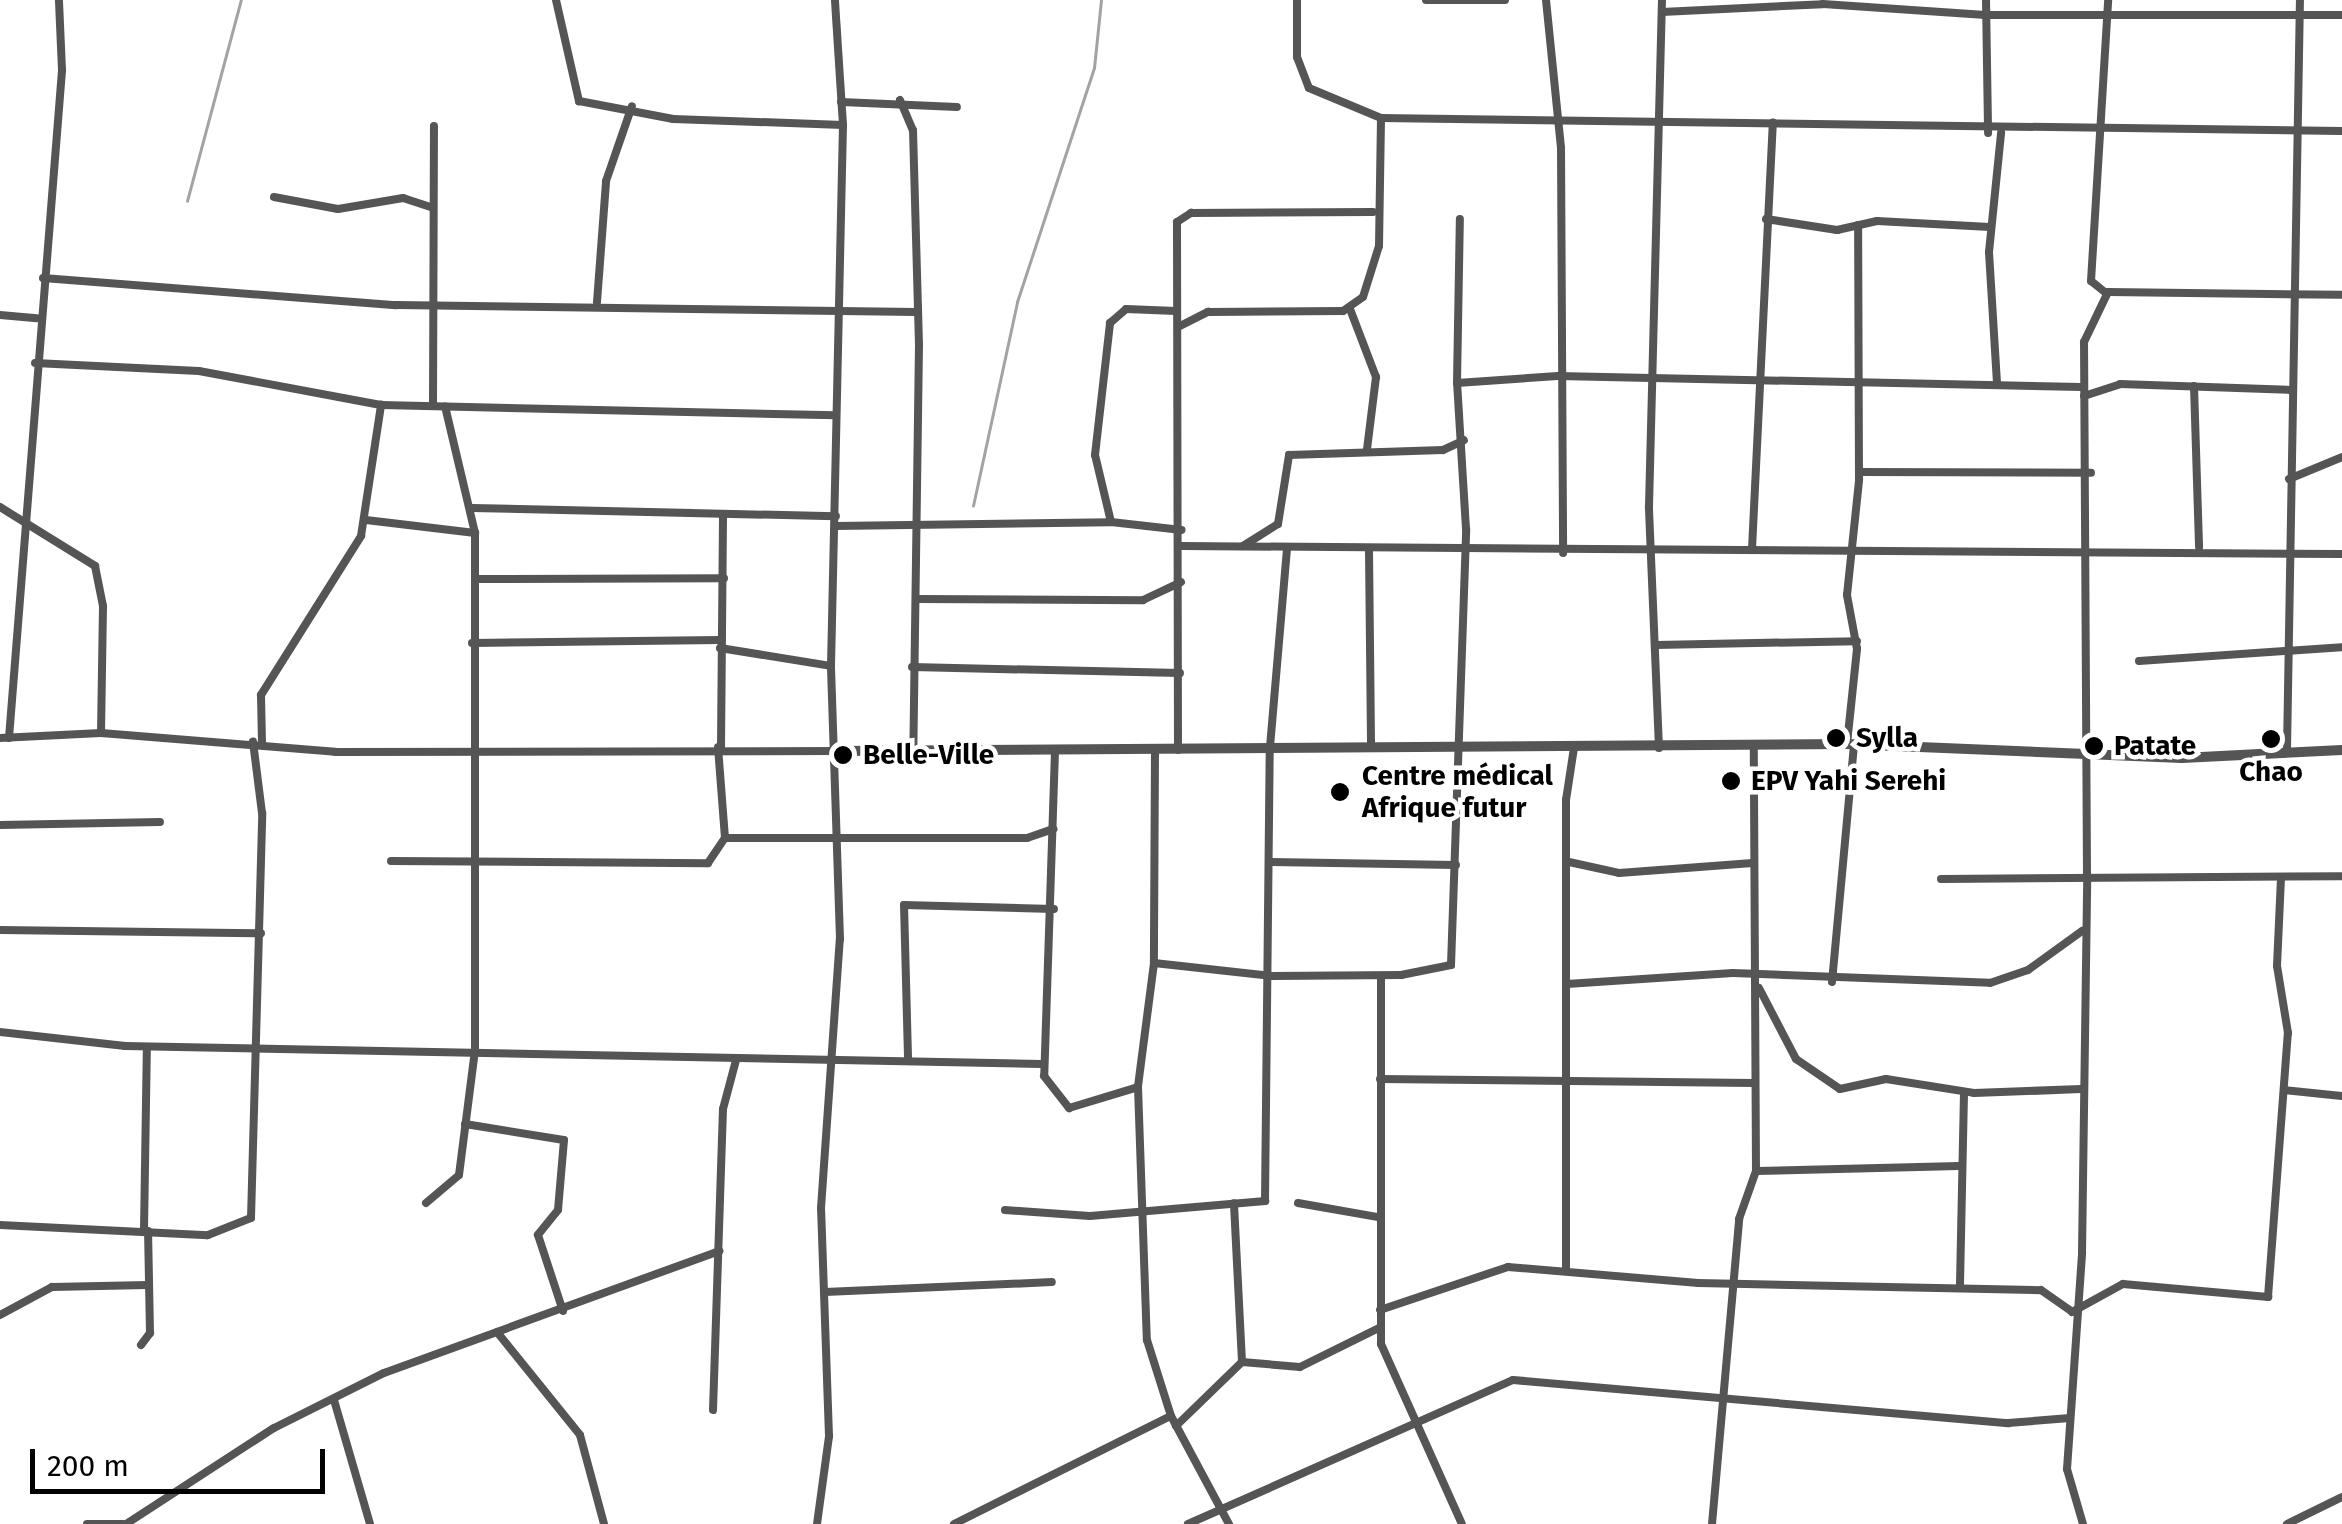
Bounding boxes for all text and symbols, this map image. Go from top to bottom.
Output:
place label: Sylla [1856,721,1918,755]
marker: Sylla [1825,727,1847,749]
marker: Chao [2260,728,2282,750]
place label: Patate [2114,729,2196,763]
marker: Patate [2083,735,2105,757]
place label: Belle-Ville [863,738,994,772]
marker: Belle-Ville [832,744,854,766]
place label: Chao [2239,755,2303,789]
place label: Centre médical Afrique futur [1362,759,1553,825]
place label: EPV Yahi Serehi [1751,764,1946,798]
marker: EPV Yahi Serehi [1720,770,1742,792]
marker: Centre médical Afrique futur [1327,779,1353,805]
scale bar [35,1429,330,1491]
text: 200 m [47,1448,129,1484]

